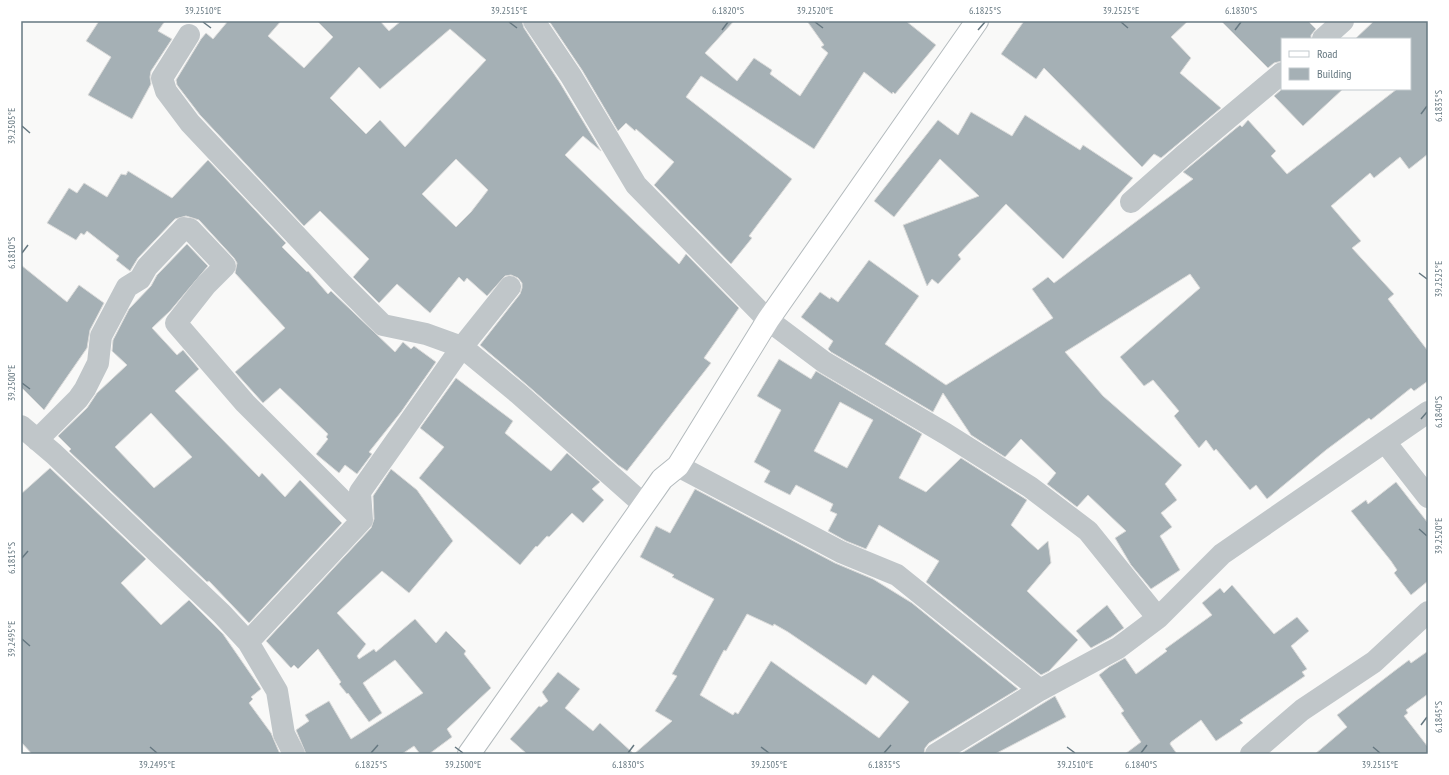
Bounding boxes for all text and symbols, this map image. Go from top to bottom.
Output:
text: 39.2510°E [185,4,221,17]
text: 39.2515°E [491,4,527,17]
text: 6.1820°S [712,4,744,17]
text: 39.2520°E [797,4,833,17]
text: 6.1825°S [969,4,1001,17]
text: 39.2525°E [1103,4,1139,17]
text: 6.1830°S [1225,4,1257,17]
legend [1281,38,1411,90]
text: Road [1317,46,1337,61]
text: Building [1317,66,1352,81]
text: 6.1835°S [1432,90,1445,122]
text: 39.2505°E [5,108,18,144]
text: 6.1810°S [5,237,18,269]
text: 39.2525°E [1432,261,1445,297]
text: 39.2500°E [5,365,18,401]
text: 6.1840°S [1432,396,1445,428]
text: 39.2520°E [1432,518,1445,554]
text: 6.1815°S [5,542,18,574]
text: 39.2495°E [5,621,18,657]
text: 6.1845°S [1432,701,1445,733]
text: 39.2495°E [139,758,175,771]
text: 6.1825°S [355,758,387,771]
text: 39.2500°E [445,758,481,771]
text: 6.1830°S [612,758,644,771]
text: 39.2505°E [751,758,787,771]
text: 6.1835°S [868,758,900,771]
text: 39.2510°E [1057,758,1093,771]
text: 6.1840°S [1125,758,1157,771]
text: 39.2515°E [1362,758,1398,771]

